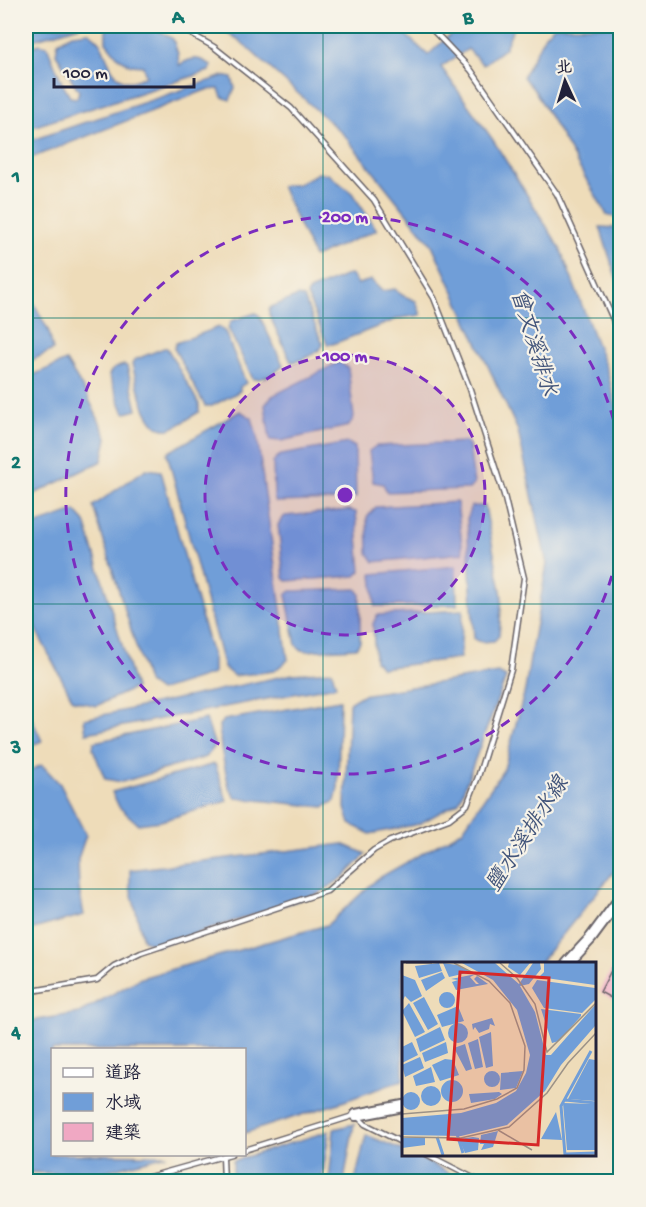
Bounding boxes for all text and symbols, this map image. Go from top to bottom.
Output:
text: A [171,8,186,31]
text: B [462,8,474,31]
scale bar [54,51,194,89]
north arrow [535,51,595,111]
text: 北 [555,58,573,80]
text: 100 m [62,64,108,85]
text: 1 [11,167,20,190]
text: 200 m [322,208,368,229]
water label: 曾文溪排水 [503,286,562,400]
text: 100 m [322,347,368,368]
text: 2 [11,453,21,476]
centre of rings [335,485,355,505]
text: 3 [10,738,21,761]
water label: 鹽水溪排水線 [481,771,576,897]
inset map [402,962,595,1156]
text: 4 [10,1023,21,1046]
legend [51,1048,246,1156]
text: 道路 [105,1063,141,1085]
text: 水域 [105,1093,141,1115]
text: 建築 [105,1123,141,1145]

